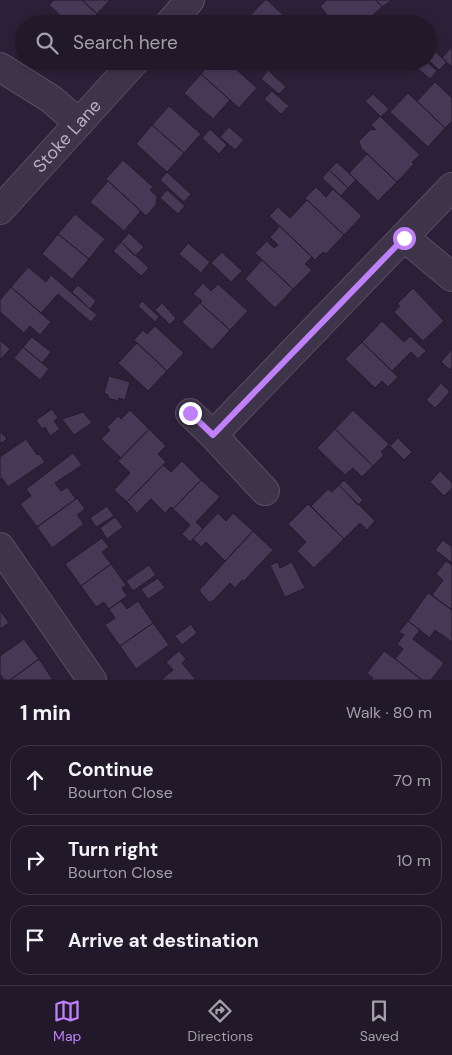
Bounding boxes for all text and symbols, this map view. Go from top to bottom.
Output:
search box [15,15,437,70]
icon: search [33,29,61,57]
text: Search here [73,30,178,55]
street label: Stoke Lane [28,94,107,178]
route start [393,227,416,250]
route end [179,402,202,425]
text: 1 min [20,699,71,727]
text: Walk · 80 m [346,702,432,723]
text: Continue [68,757,154,782]
icon: ahead [21,766,49,794]
text: 70 m [393,770,431,791]
text: Bourton Close [68,782,173,803]
text: Turn right [68,837,158,862]
icon: right [21,846,49,874]
text: 10 m [397,850,431,871]
text: Bourton Close [68,862,173,883]
icon: arrive [21,926,49,954]
text: Arrive at destination [68,928,259,953]
tab: Map [53,997,81,1045]
tab: Directions [188,997,253,1045]
tab: Saved [360,997,399,1045]

